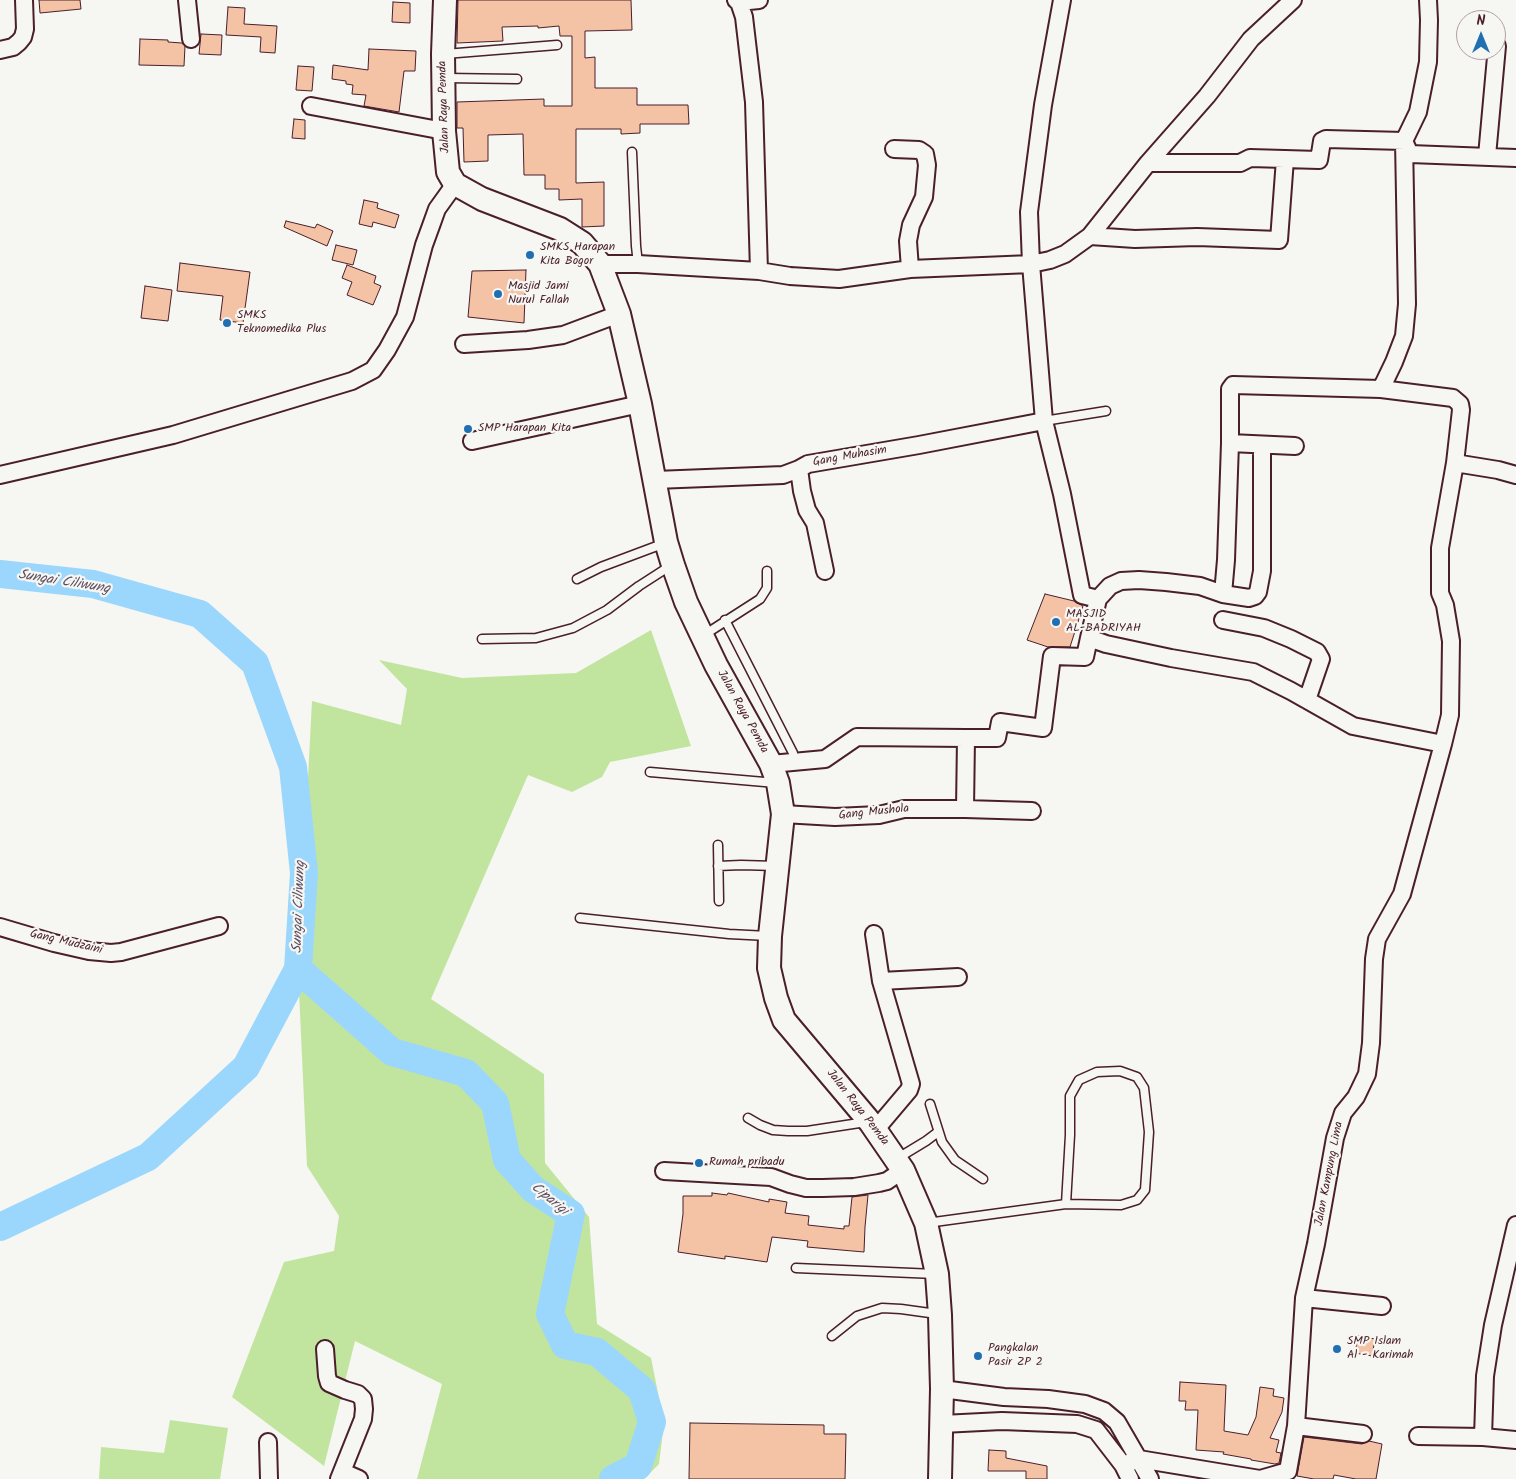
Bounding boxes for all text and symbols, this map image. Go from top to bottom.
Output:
north arrow [1456,10,1506,60]
text: N [1477,10,1485,32]
street label: Jalan Raya Pemda [436,60,454,154]
place label: SMKS Harapan Kita Bogor [540,241,615,269]
marker: SMKS Harapan Kita Bogor [524,249,536,261]
place label: Masjid Jami Nurul Fallah [508,280,569,308]
marker: Masjid Jami Nurul Fallah [492,288,504,300]
place label: SMKS Teknomedika Plus [237,309,326,337]
marker: SMKS Teknomedika Plus [221,317,233,329]
place label: SMP Harapan Kita [478,422,571,436]
marker: SMP Harapan Kita [462,423,474,435]
street label: Gang Muhasim [812,443,888,471]
water label: Sungai Ciliwung [17,567,111,599]
place label: MASJID AL-BADRIYAH [1066,608,1141,636]
marker: MASJID AL-BADRIYAH [1050,616,1062,628]
street label: Jalan Raya Pemda [713,668,771,756]
street label: Gang Mushola [838,802,910,824]
water label: Sungai Ciliwung [290,860,310,954]
street label: Gang Mudzaini [28,928,104,958]
street label: Jalan Raya Pemda [823,1067,891,1149]
street label: Jalan Kampung Lima [1313,1120,1347,1228]
place label: Rumah pribadu [709,1156,784,1170]
marker: Rumah pribadu [693,1157,705,1169]
water label: Ciparigi [527,1180,571,1220]
place label: SMP Islam Al - Karimah [1347,1335,1414,1363]
place label: Pangkalan Pasir ZP 2 [988,1342,1043,1370]
marker: SMP Islam Al - Karimah [1331,1343,1343,1355]
marker: Pangkalan Pasir ZP 2 [972,1350,984,1362]

